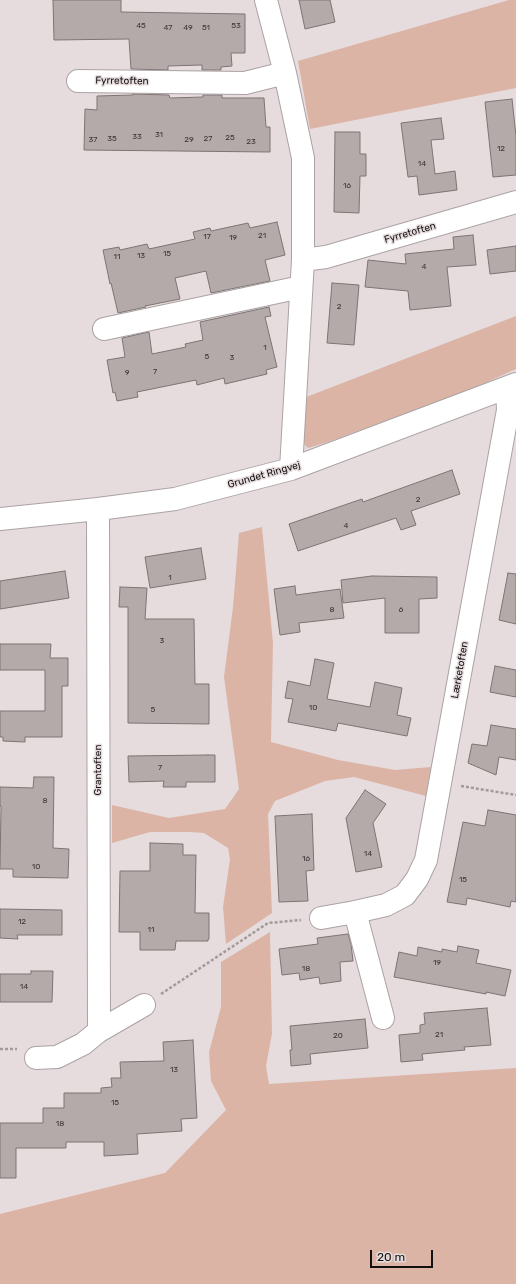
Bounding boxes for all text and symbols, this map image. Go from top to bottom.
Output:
house number: 45 [136,21,146,31]
house number: 53 [231,21,241,31]
house number: 47 [164,23,172,33]
house number: 49 [183,23,193,33]
house number: 51 [202,23,210,33]
street label: Fyrretoften [95,75,149,87]
house number: 31 [155,130,163,140]
house number: 33 [132,132,142,142]
house number: 25 [225,133,235,143]
house number: 35 [107,134,117,144]
house number: 27 [204,134,212,144]
house number: 37 [89,135,97,145]
house number: 29 [184,135,194,145]
house number: 23 [246,137,256,147]
house number: 12 [497,144,505,154]
house number: 14 [418,159,426,169]
house number: 16 [343,181,351,191]
street label: Fyrretoften [383,220,437,246]
house number: 21 [258,231,266,241]
house number: 17 [203,232,211,242]
house number: 19 [229,233,237,243]
house number: 15 [163,249,171,259]
house number: 13 [137,251,145,261]
house number: 11 [114,252,120,262]
house number: 4 [422,262,426,272]
house number: 2 [337,302,341,312]
house number: 1 [263,343,267,353]
house number: 5 [205,352,209,362]
house number: 3 [230,353,234,363]
house number: 7 [153,367,157,377]
house number: 9 [125,368,129,378]
street label: Grundet Ringvej [226,459,302,491]
house number: 2 [416,495,420,505]
house number: 4 [344,521,348,531]
house number: 1 [168,573,172,583]
house number: 8 [329,605,335,615]
house number: 6 [399,605,403,615]
house number: 3 [160,636,164,646]
street label: Lærketoften [449,640,471,700]
house number: 10 [309,703,317,713]
house number: 5 [151,705,155,715]
street label: Grantoften [92,744,104,796]
house number: 7 [158,763,162,773]
house number: 8 [42,796,48,806]
house number: 14 [364,849,372,859]
house number: 16 [302,854,310,864]
house number: 10 [32,862,40,872]
house number: 15 [459,875,467,885]
house number: 12 [18,917,26,927]
house number: 11 [148,925,154,935]
house number: 19 [433,958,441,968]
house number: 18 [302,964,310,974]
house number: 14 [20,982,28,992]
house number: 21 [435,1030,443,1040]
house number: 20 [333,1031,343,1041]
house number: 13 [170,1065,178,1075]
house number: 15 [111,1098,119,1108]
house number: 18 [56,1119,64,1129]
scale bar [372,1242,435,1268]
text: 20 m [377,1250,405,1264]

